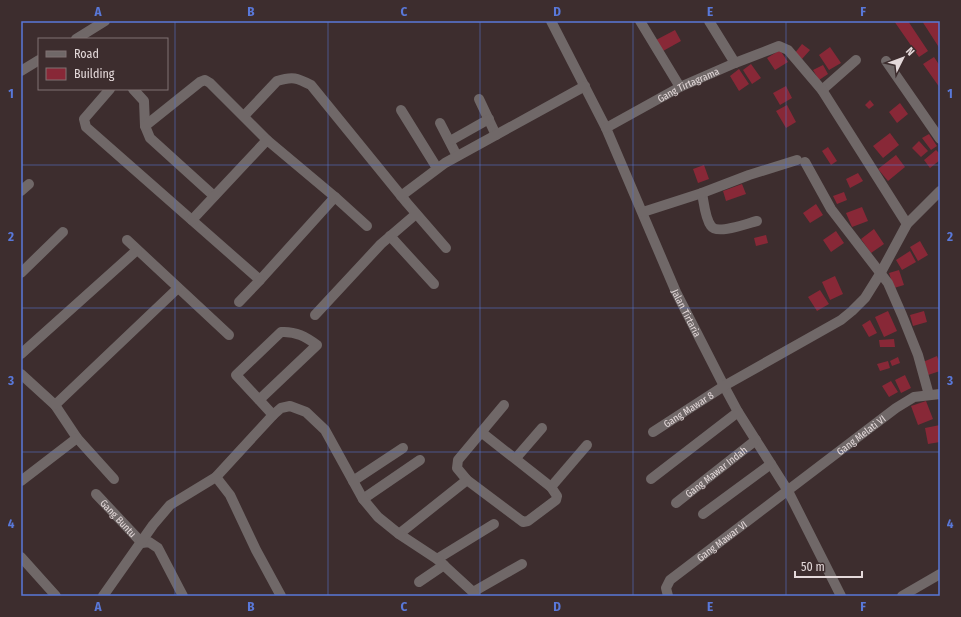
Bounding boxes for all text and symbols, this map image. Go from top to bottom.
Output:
text: A [93,4,102,19]
text: B [247,4,255,19]
text: C [401,4,408,19]
text: D [553,4,561,19]
text: E [707,4,713,19]
text: F [860,4,866,19]
legend [38,38,168,90]
north arrow [883,38,923,78]
text: N [903,45,917,58]
text: Road [74,47,99,61]
street label: Gang Tirtagrama [656,66,721,105]
text: Building [74,67,115,81]
text: 1 [8,86,14,101]
text: 1 [947,86,953,101]
text: 2 [7,229,14,244]
text: 2 [946,229,953,244]
street label: Jalan Tirtaria [668,287,703,339]
text: 3 [7,373,14,388]
text: 3 [946,373,953,388]
street label: Gang Mawar 8 [662,389,716,431]
street label: Gang Melati VI [835,413,888,458]
street label: Gang Mawar Indah [683,444,750,500]
street label: Gang Buntu [97,497,138,540]
text: 4 [8,516,15,531]
text: 4 [947,516,954,531]
street label: Gang Mawar VI [695,519,750,564]
scale bar [795,553,862,579]
text: 50 m [801,560,825,574]
text: A [93,599,102,614]
text: B [247,599,255,614]
text: C [401,599,408,614]
text: D [553,599,561,614]
text: E [707,599,713,614]
text: F [860,599,866,614]

